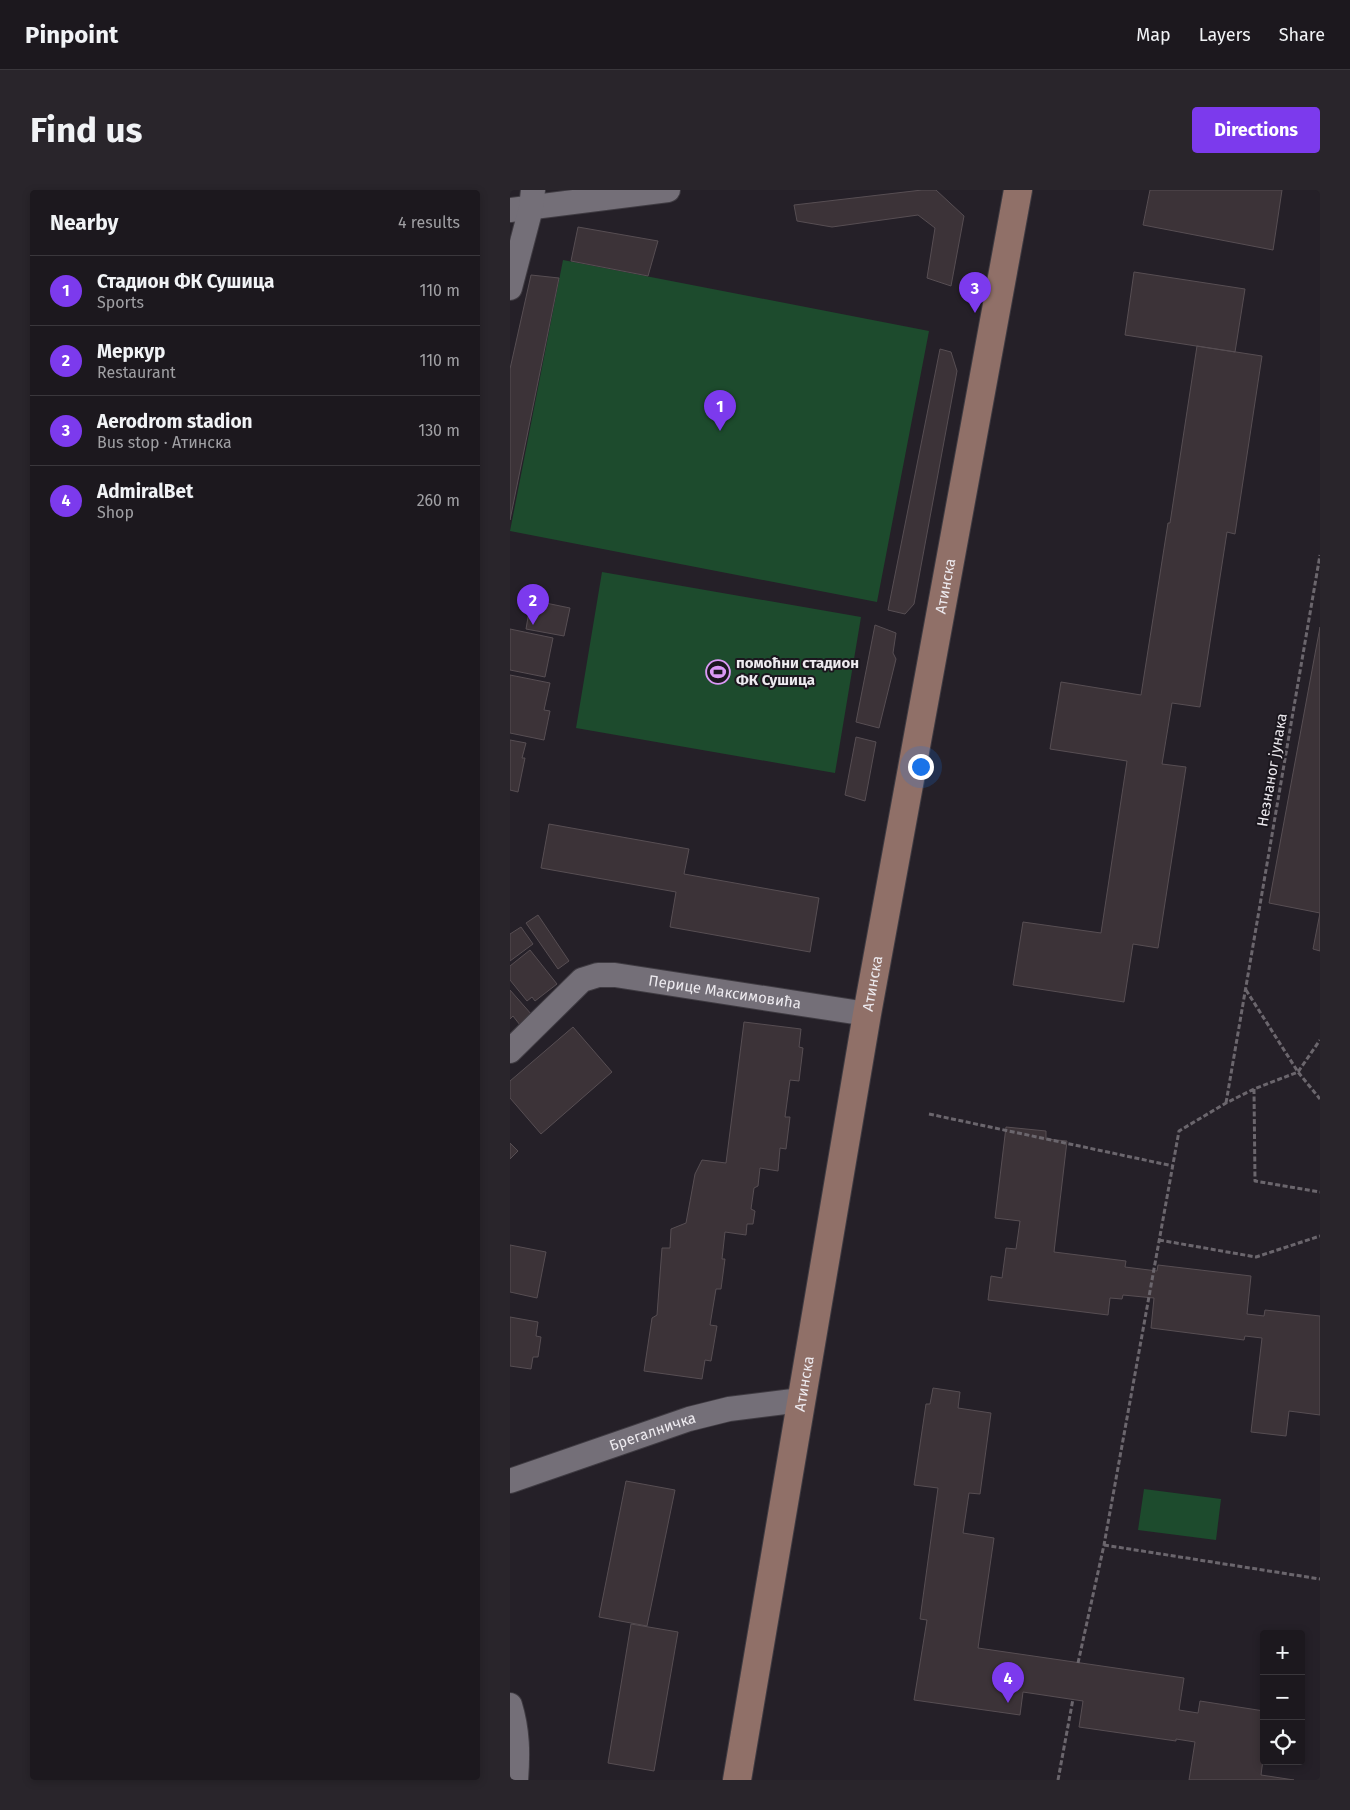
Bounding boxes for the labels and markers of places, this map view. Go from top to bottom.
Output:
pin: 3 [959,272,991,313]
pin: 1 [704,390,736,431]
pin: 2 [517,584,549,625]
place label: помоћни стадион ФК Сушица [736,654,859,689]
sports icon: помоћни стадион ФК Сушица [705,659,731,685]
pin: 4 [992,1662,1024,1703]

